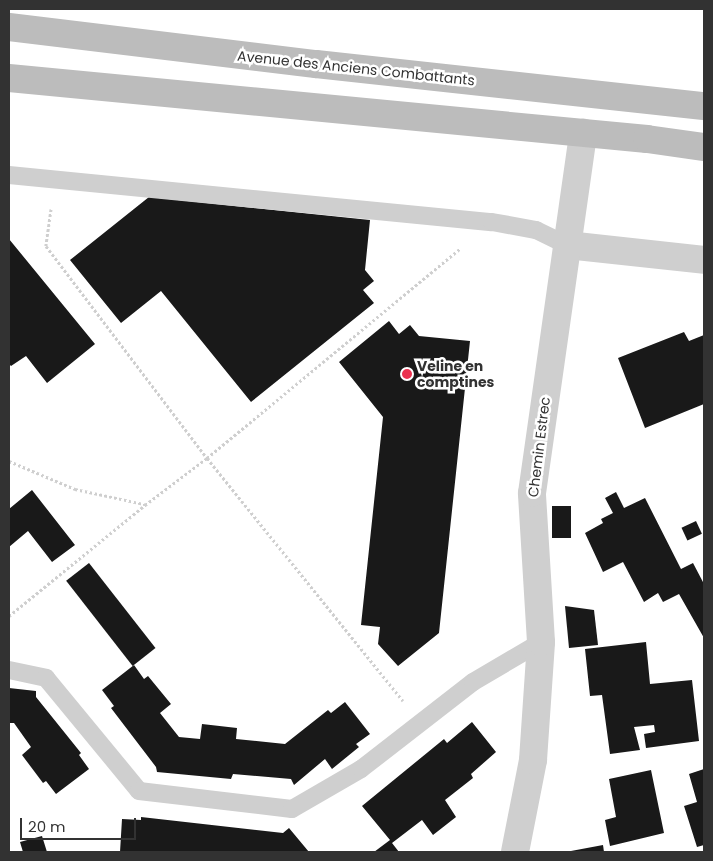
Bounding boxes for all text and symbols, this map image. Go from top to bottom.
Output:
street label: Avenue des Anciens Combattants [236,47,476,89]
place label: Veline en comptines [417,358,494,391]
marker: Veline en comptines [401,368,413,380]
street label: Chemin Estrec [525,396,553,498]
scale bar [22,808,139,840]
text: 20 m [28,816,66,837]

